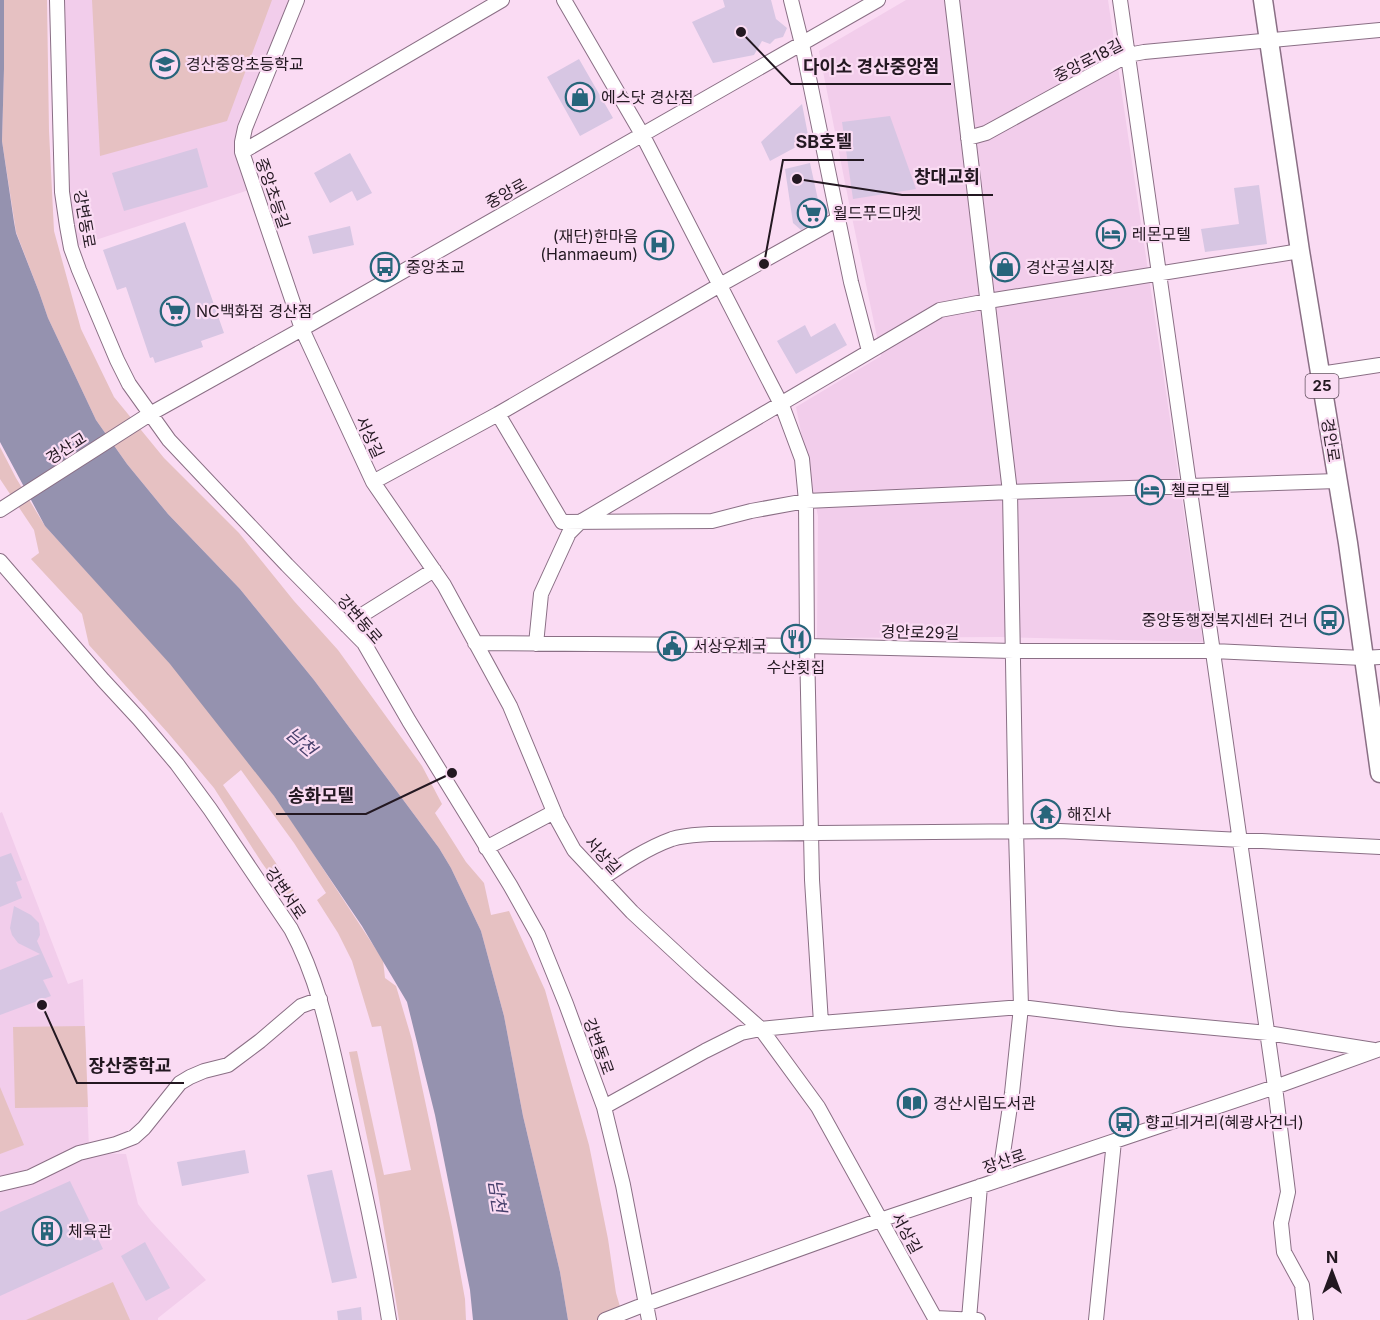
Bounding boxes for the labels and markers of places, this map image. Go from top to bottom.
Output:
school or university icon: 경산중앙초등학교 [149,48,181,80]
callout: 다이소 경산중앙점 [791,48,951,84]
place label: 경산중앙초등학교 [186,54,304,74]
shop icon: 에스닷 경산점 [564,81,596,113]
place label: 에스닷 경산점 [601,87,694,107]
callout: SB호텔 [783,124,864,160]
callout: 창대교회 [902,159,993,195]
supermarket icon: 월드푸드마켓 [796,197,828,229]
place label: 월드푸드마켓 [833,203,921,223]
hotel icon: 레몬모텔 [1095,218,1127,250]
place label: 레몬모텔 [1132,224,1191,244]
place label: (재단)한마음 (Hanmaeum) [540,226,638,264]
hospital icon: (재단)한마음 (Hanmaeum) [643,229,675,261]
bus stop icon: 중앙초교 [369,251,401,283]
shop icon: 경산공설시장 [989,251,1021,283]
place label: 중앙초교 [406,257,465,277]
place label: 경산공설시장 [1026,257,1115,277]
supermarket icon: NC백화점 경산점 [159,295,191,327]
place label: NC백화점 경산점 [196,301,313,321]
hotel icon: 첼로모텔 [1134,474,1166,506]
place label: 첼로모텔 [1171,480,1230,500]
bus stop icon: 중앙동행정복지센터 건너 [1313,604,1345,636]
place label: 중앙동행정복지센터 건너 [1142,610,1308,630]
restaurant icon: 수산횟집 [780,623,812,655]
public building icon: 서상우체국 [656,630,688,662]
place label: 서상우체국 [693,636,767,656]
place label: 수산횟집 [767,657,825,677]
callout: 송화모텔 [276,778,366,814]
temple icon: 해진사 [1030,798,1062,830]
place label: 해진사 [1067,804,1111,824]
callout: 장산중학교 [77,1047,184,1083]
library icon: 경산시립도서관 [896,1087,928,1119]
place label: 경산시립도서관 [933,1093,1036,1113]
bus stop icon: 향교네거리(혜광사건너) [1108,1106,1140,1138]
place label: 향교네거리(혜광사건너) [1145,1112,1304,1132]
building icon: 체육관 [31,1215,63,1247]
place label: 체육관 [68,1221,112,1241]

